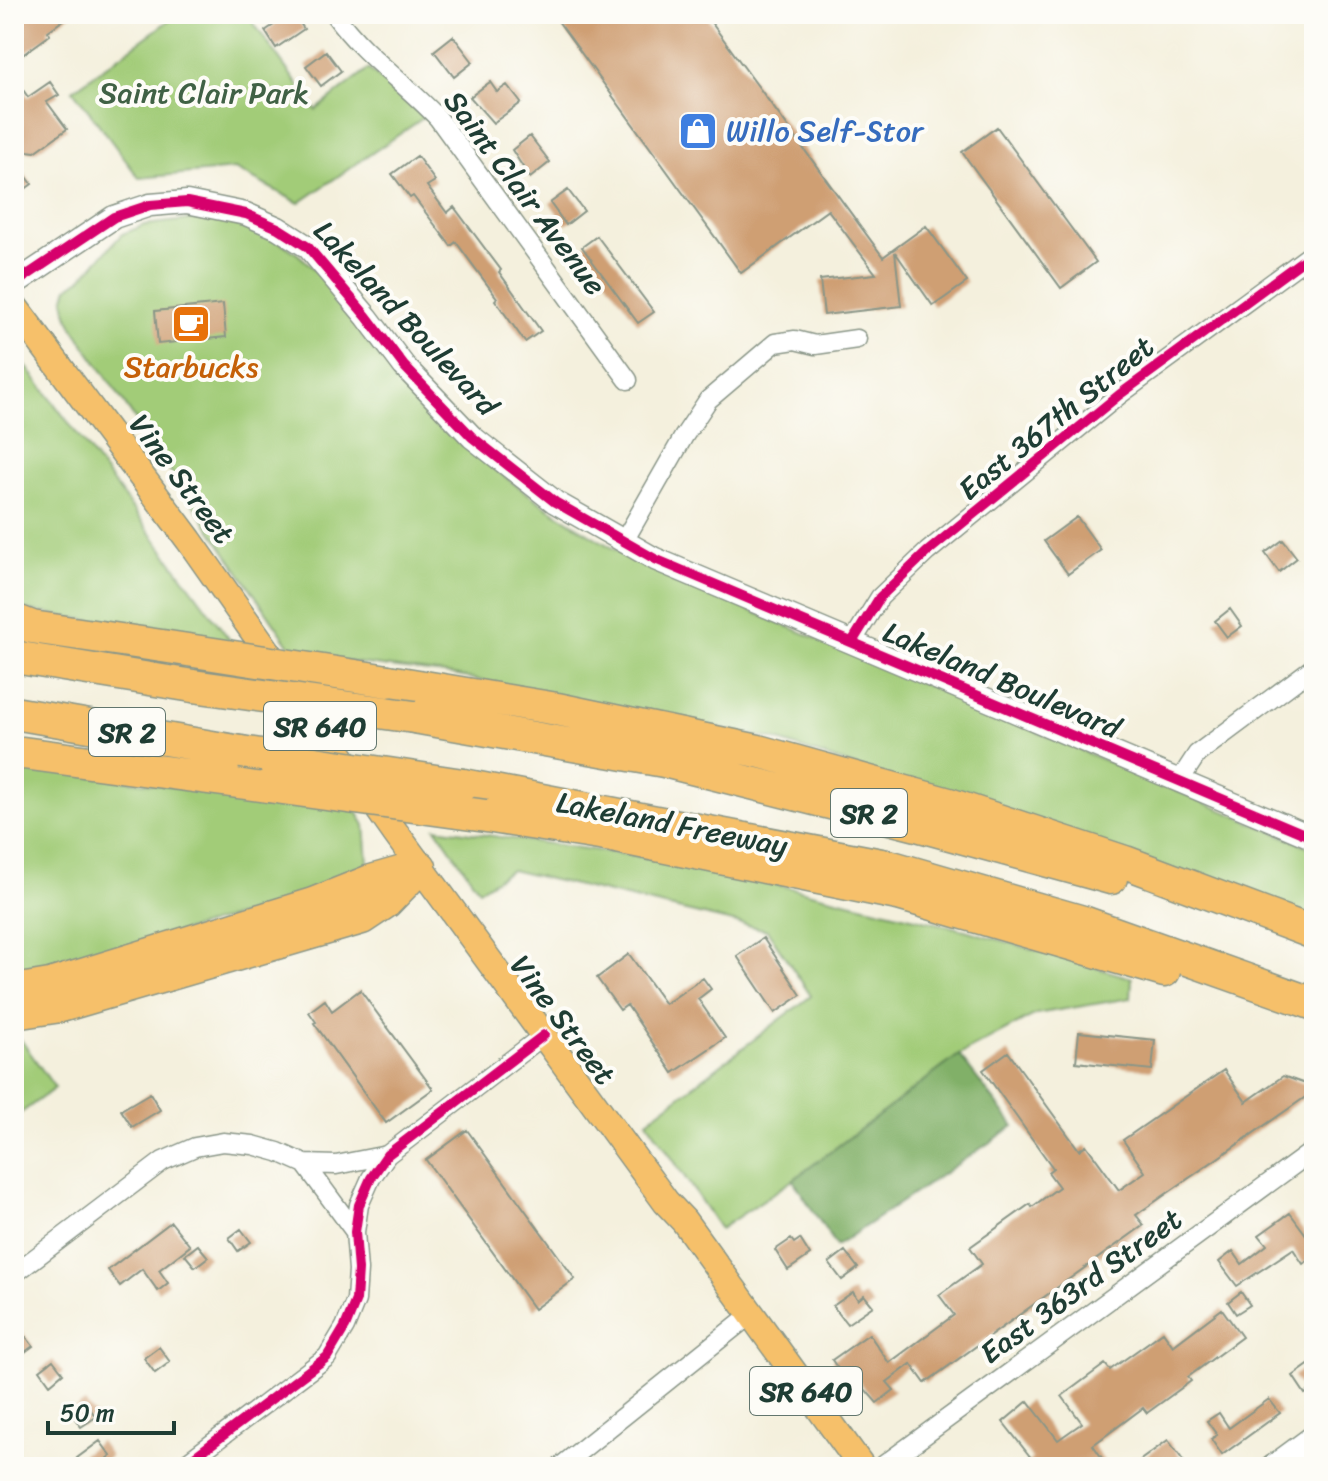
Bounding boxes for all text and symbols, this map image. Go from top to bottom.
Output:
park label: Saint Clair Park [99,66,309,120]
street label: Saint Clair Avenue [429,78,621,308]
place label: Willo Self-Stor [726,104,925,158]
shop icon: Willo Self-Stor [677,110,719,152]
street label: Lakeland Boulevard [300,207,514,431]
cafe icon: Starbucks [170,303,212,345]
street label: East 367th Street [945,321,1167,515]
place label: Starbucks [124,340,259,394]
street label: Vine Street [114,402,250,556]
street label: Lakeland Boulevard [874,605,1132,755]
road number: SR 640 [264,702,376,750]
road number: SR 2 [89,708,165,756]
street label: Lakeland Freeway [552,775,793,873]
road number: SR 2 [831,789,907,837]
street label: Vine Street [495,943,631,1097]
street label: East 363rd Street [968,1193,1194,1379]
road number: SR 640 [750,1367,862,1415]
scale bar [48,1385,174,1435]
text: 50 m [60,1392,115,1434]

